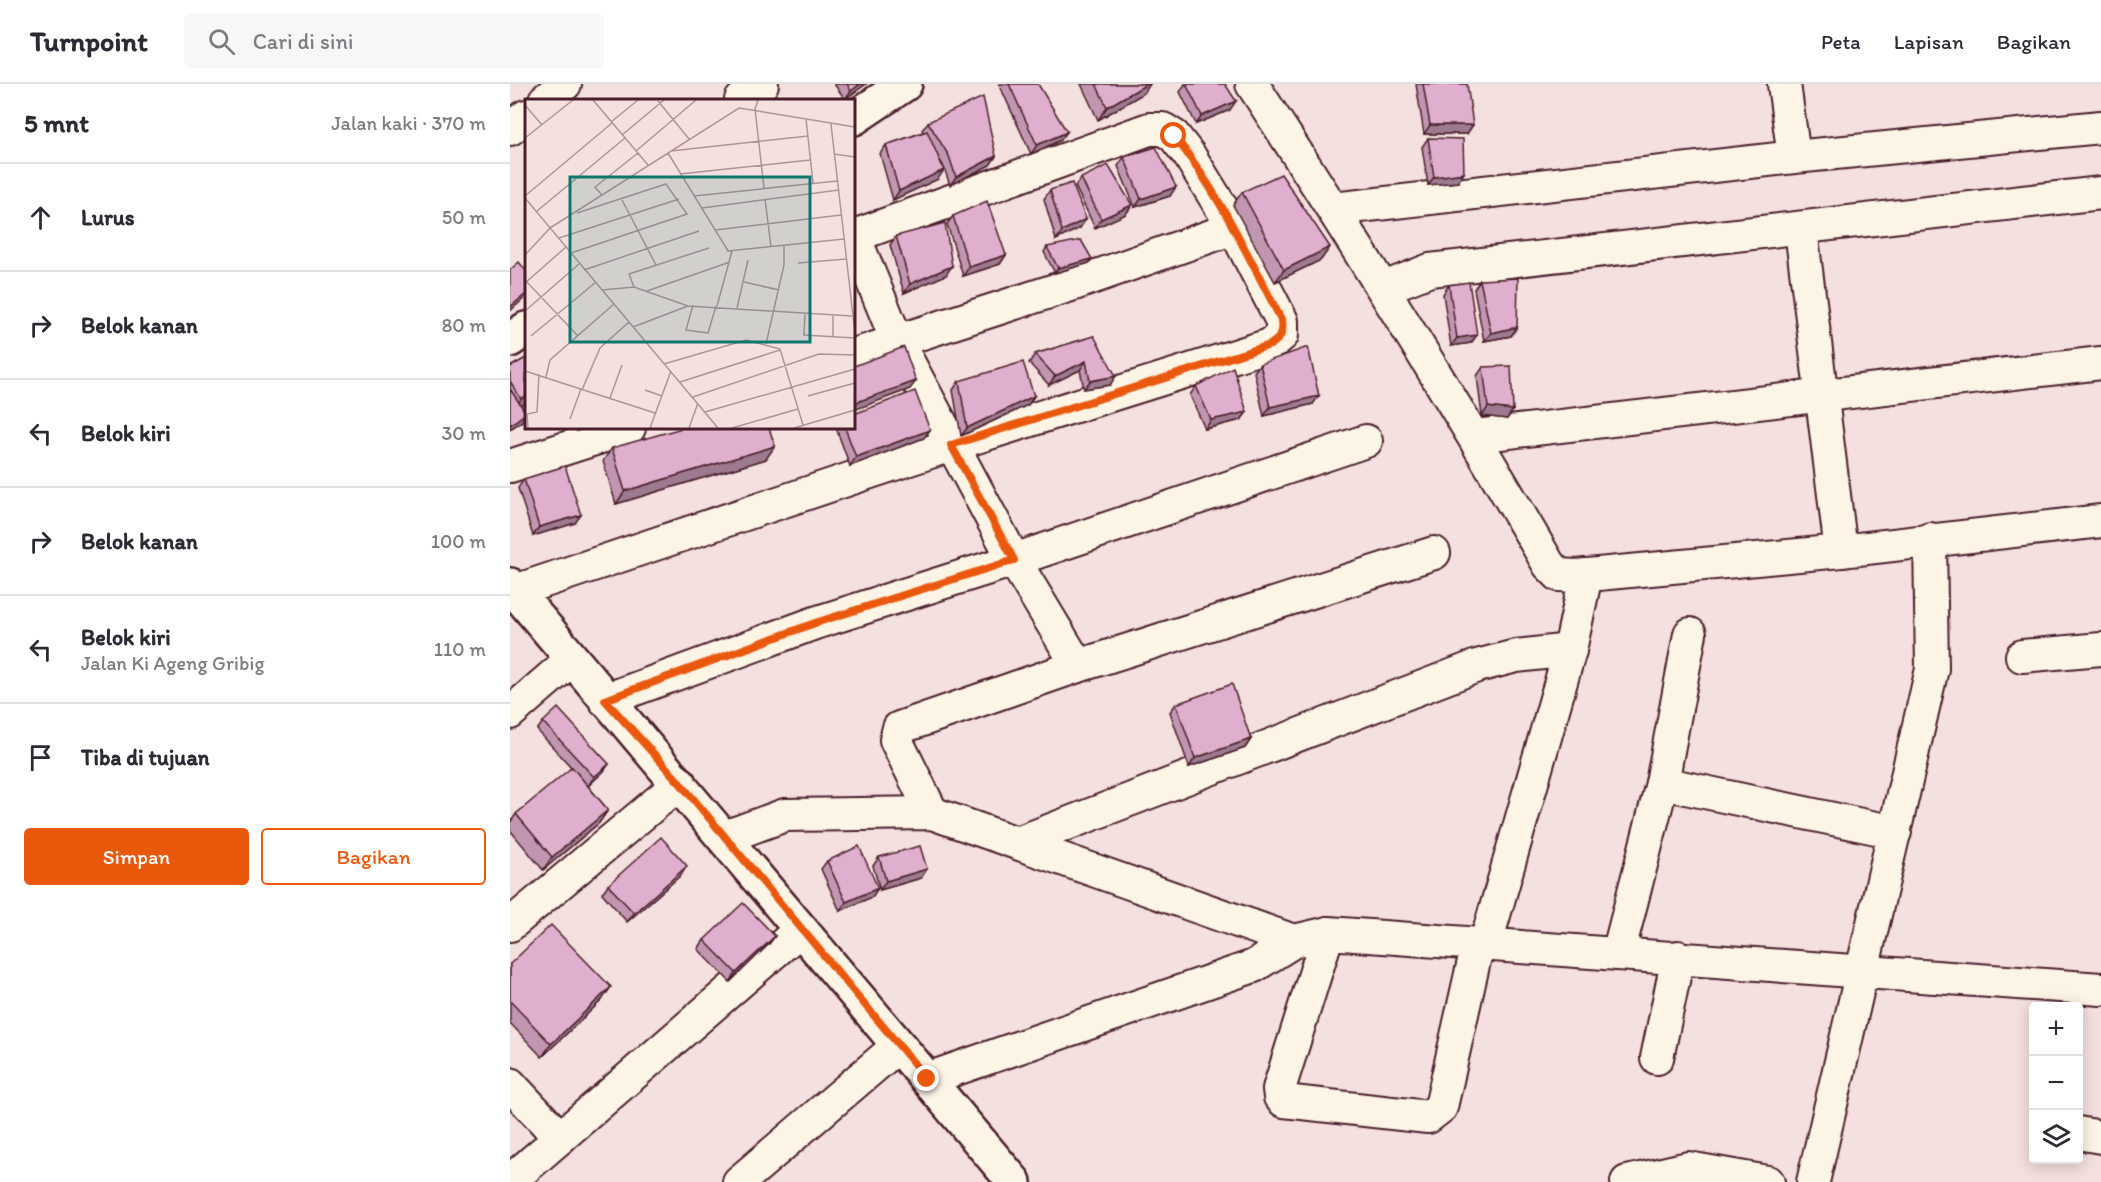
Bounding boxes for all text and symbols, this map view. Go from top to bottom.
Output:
search box [184,14,604,68]
text: Turnpoint [30,24,148,58]
icon: search [205,25,238,58]
text: Cari di sini [253,28,354,55]
text: Peta [1821,29,1861,54]
text: Lapisan [1894,29,1964,54]
text: Bagikan [1997,29,2071,54]
inset map [525,99,855,429]
text: 5 mnt [24,107,89,139]
text: Jalan kaki · 370 m [331,111,486,135]
route start [1160,122,1186,148]
icon: ahead [24,201,57,234]
text: Lurus [81,204,135,231]
text: 50 m [442,205,486,229]
icon: right [24,309,57,342]
text: Belok kanan [81,312,198,339]
text: 80 m [441,313,486,337]
icon: left [24,417,57,450]
text: Belok kiri [81,420,171,447]
text: 30 m [441,421,486,445]
icon: right [24,525,57,558]
text: Belok kanan [81,528,198,555]
text: 100 m [431,529,486,553]
text: Belok kiri [81,624,171,651]
icon: left [24,633,57,666]
text: 110 m [434,637,486,661]
text: Jalan Ki Ageng Gribig [81,651,265,675]
icon: arrive [24,741,57,774]
text: Tiba di tujuan [81,744,210,771]
button: Simpan [24,828,249,885]
button: Bagikan [261,828,486,885]
map controls [2029,1002,2083,1164]
button: + [2029,1002,2083,1056]
button: − [2029,1056,2083,1110]
route end [913,1065,939,1091]
button: layers [2029,1110,2083,1164]

